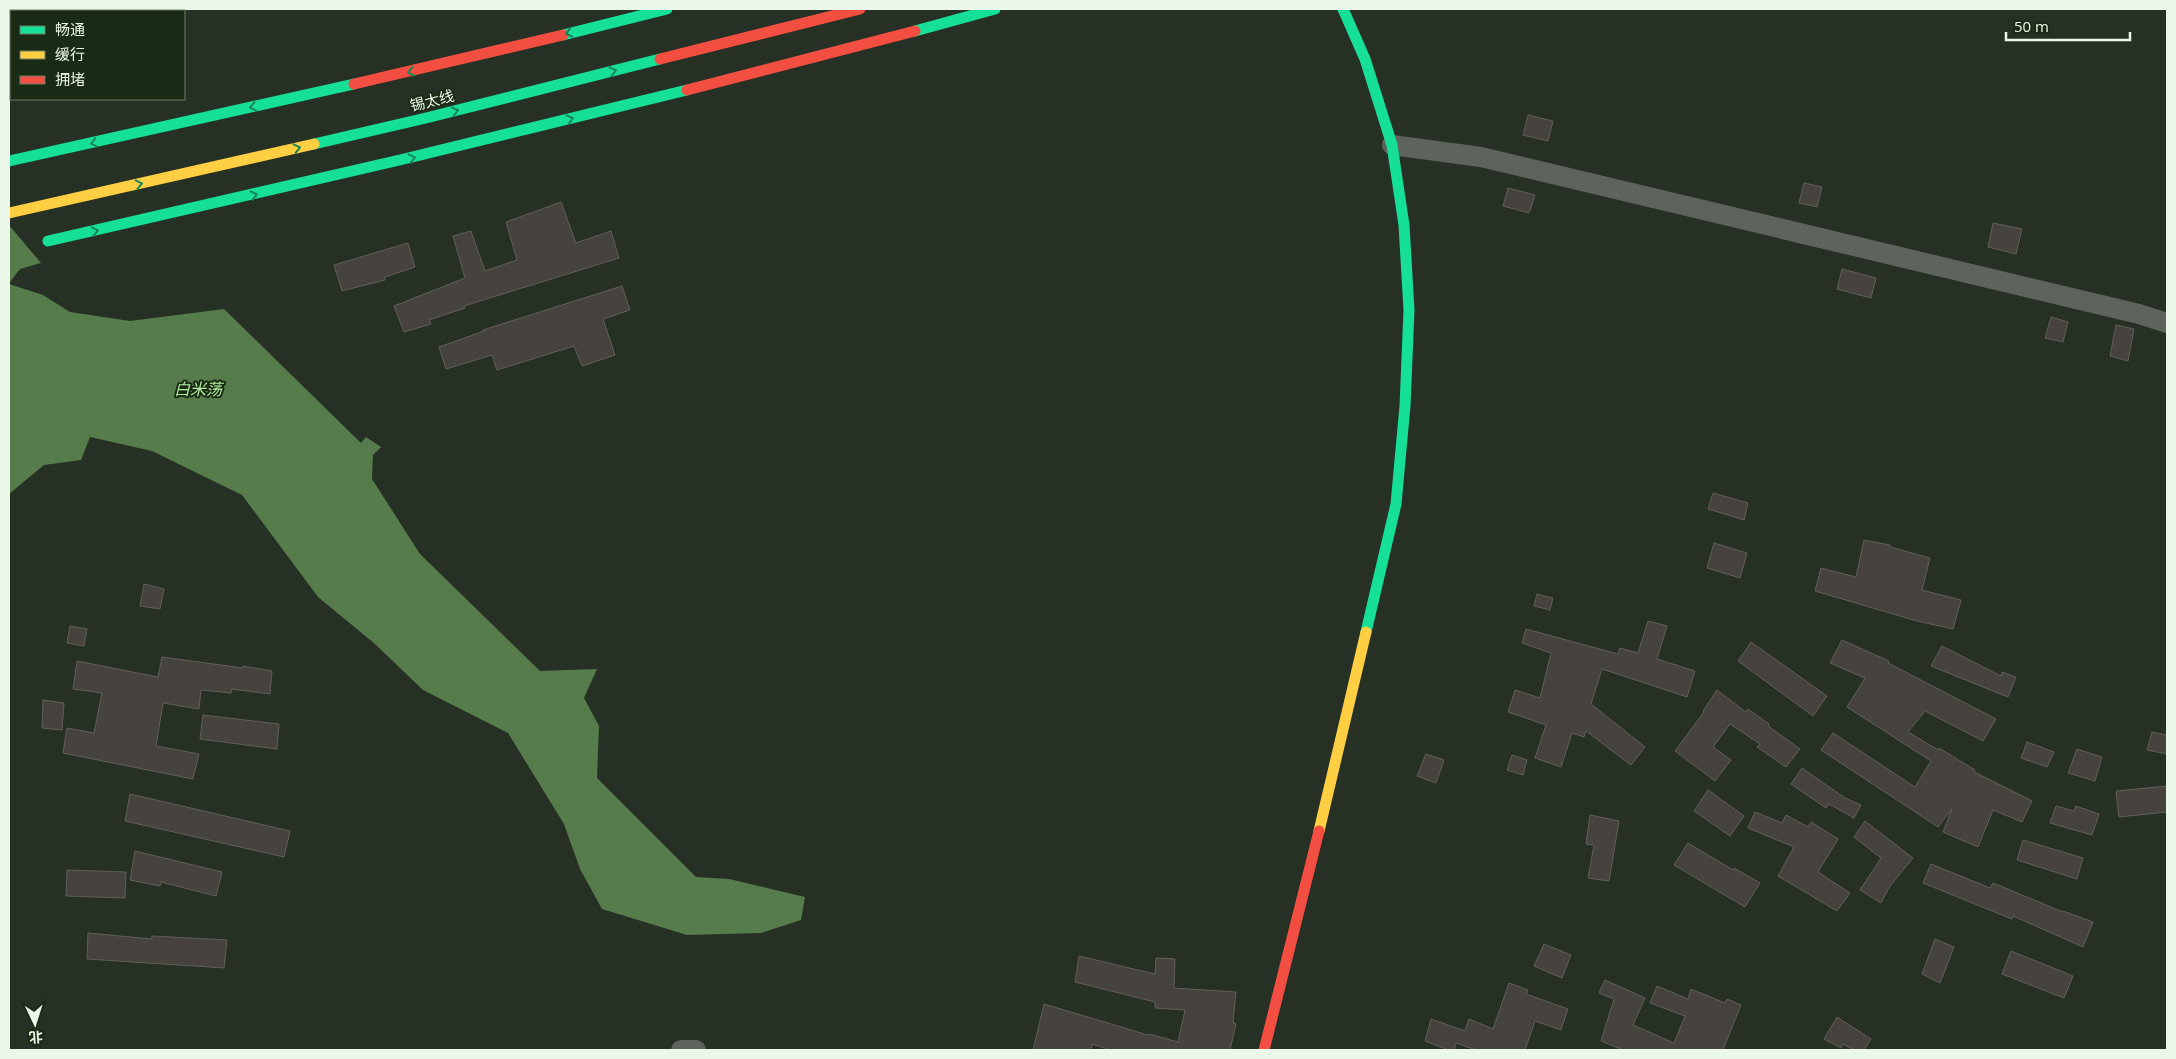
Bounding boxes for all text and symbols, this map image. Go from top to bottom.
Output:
legend [10,10,185,100]
scale bar [2006,10,2130,42]
text: 50 m [2014,16,2049,36]
text: 畅通 [55,19,85,39]
one-way arrow [566,28,574,38]
text: 缓行 [55,44,85,64]
one-way arrow [407,66,416,77]
one-way arrow [609,66,618,77]
text: 拥堵 [55,69,85,89]
street label: 锡太线 [407,85,456,115]
one-way arrow [248,101,257,112]
one-way arrow [451,106,460,117]
one-way arrow [566,114,575,125]
one-way arrow [90,137,99,148]
one-way arrow [293,143,302,153]
one-way arrow [408,154,417,164]
one-way arrow [134,179,143,190]
one-way arrow [249,190,258,200]
one-way arrow [91,226,100,237]
water label: 白米荡 [174,378,225,400]
north arrow [10,999,60,1049]
text: 北 [28,1028,44,1047]

